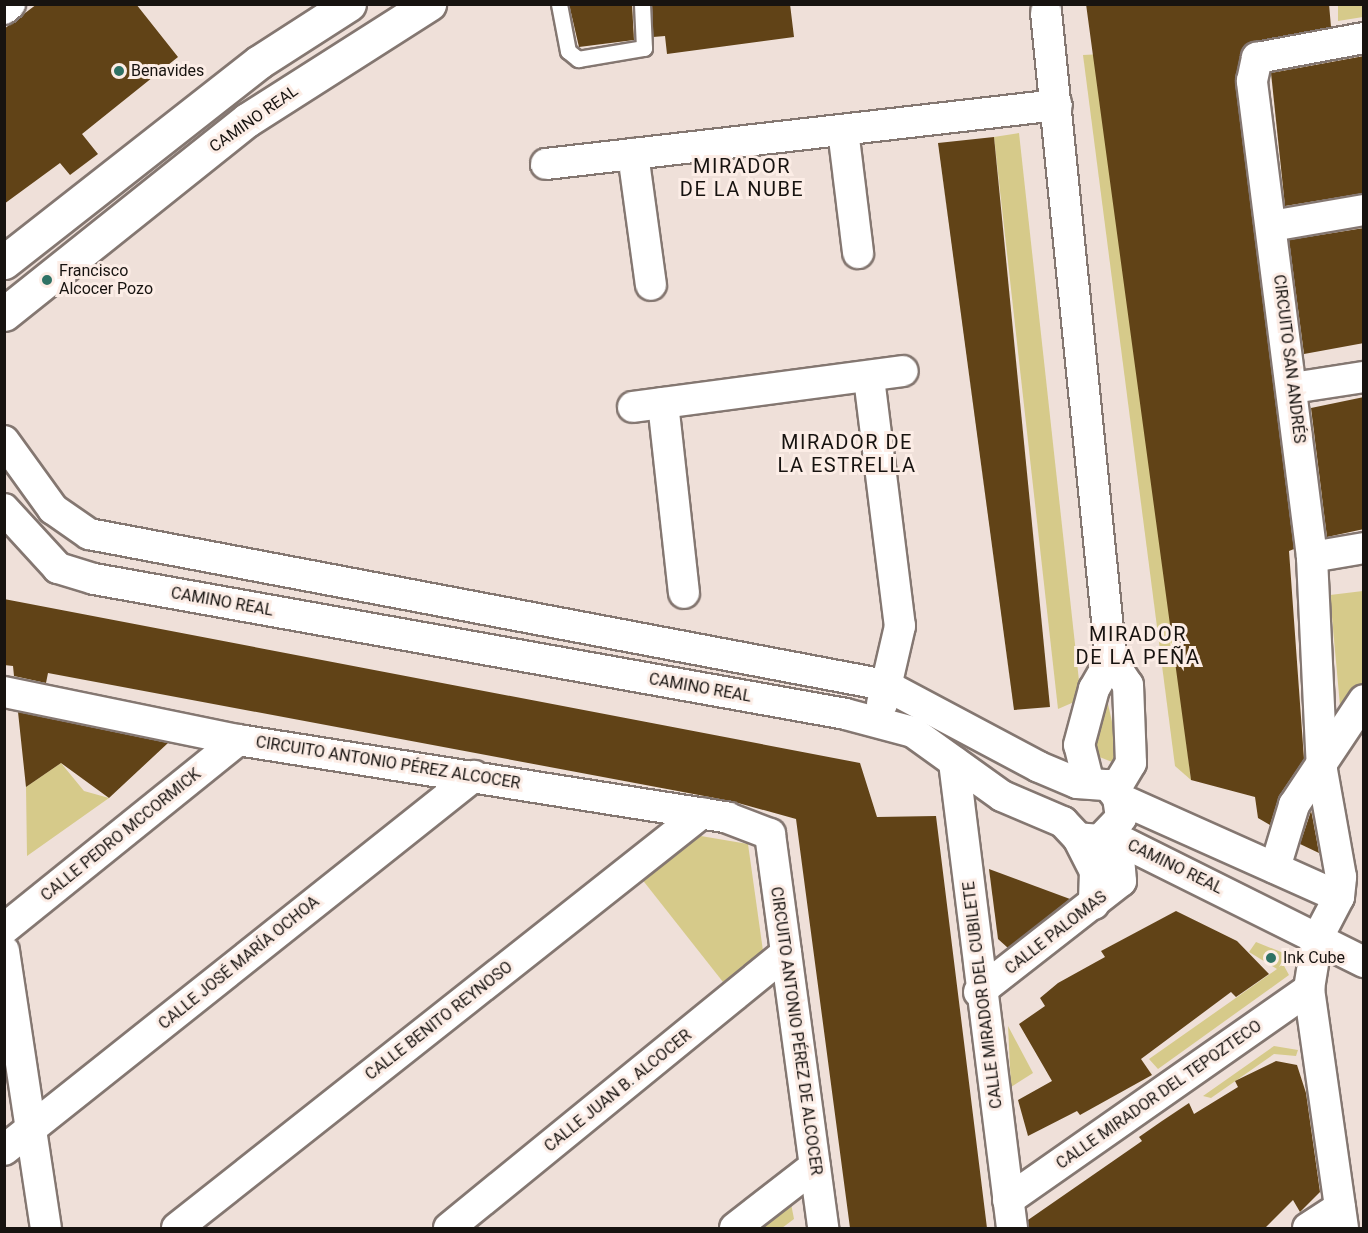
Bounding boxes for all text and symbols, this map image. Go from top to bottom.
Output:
place label: Benavides [131,61,204,81]
marker: Benavides [112,64,126,78]
street label: CAMINO REAL [206,81,302,157]
district label: MIRADOR DE LA NUBE [680,155,804,202]
place label: Francisco Alcocer Pozo [59,261,153,299]
marker: Francisco Alcocer Pozo [40,273,54,287]
street label: CIRCUITO SAN ANDRÉS [1269,273,1309,445]
district label: MIRADOR DE LA ESTRELLA [777,431,917,478]
street label: CAMINO REAL [169,584,275,620]
district label: MIRADOR DE LA PEÑA [1076,622,1200,669]
street label: CAMINO REAL [647,670,753,706]
street label: CIRCUITO ANTONIO PÉREZ ALCOCER [254,733,522,793]
street label: CALLE PEDRO MCCORMICK [37,765,205,905]
street label: CAMINO REAL [1124,836,1226,898]
street label: CALLE MIRADOR DEL CUBILETE [960,880,1006,1110]
street label: CIRCUITO ANTONIO PÉREZ DE ALCOCER [766,886,826,1176]
street label: CALLE PALOMAS [1001,887,1111,979]
street label: CALLE JOSÉ MARÍA OCHOA [155,892,323,1034]
place label: Ink Cube [1283,948,1345,968]
marker: Ink Cube [1264,951,1278,965]
street label: CALLE BENITO REYNOSO [362,958,516,1084]
street label: CALLE MIRADOR DEL TEPOZTECO [1053,1016,1265,1174]
street label: CALLE JUAN B. ALCOCER [541,1026,695,1156]

